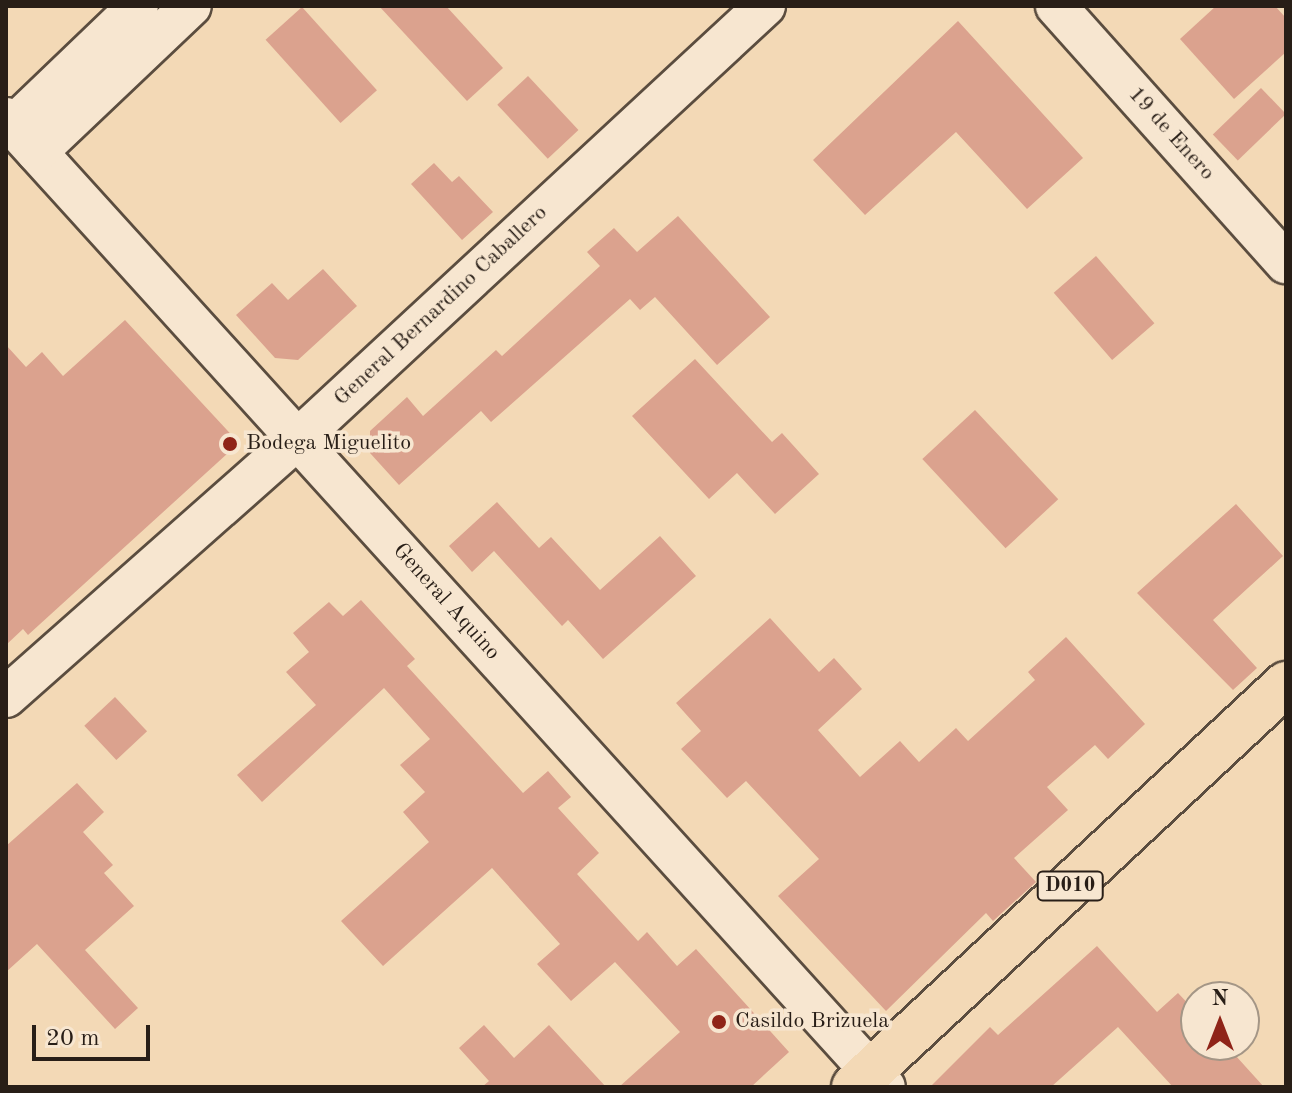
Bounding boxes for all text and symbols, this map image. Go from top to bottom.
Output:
street label: 19 de Enero [1122,82,1220,186]
street label: General Bernardino Caballero [329,200,553,412]
place label: Bodega Miguelito [246,431,411,457]
marker: Bodega Miguelito [221,435,239,453]
street label: General Aquino [387,538,505,666]
road number: D010 [1036,870,1104,902]
north arrow [1180,981,1260,1061]
text: N [1212,988,1228,1010]
scale bar [36,1009,154,1059]
place label: Casildo Brizuela [735,1009,889,1035]
marker: Casildo Brizuela [710,1013,728,1031]
text: 20 m [46,1027,100,1051]

